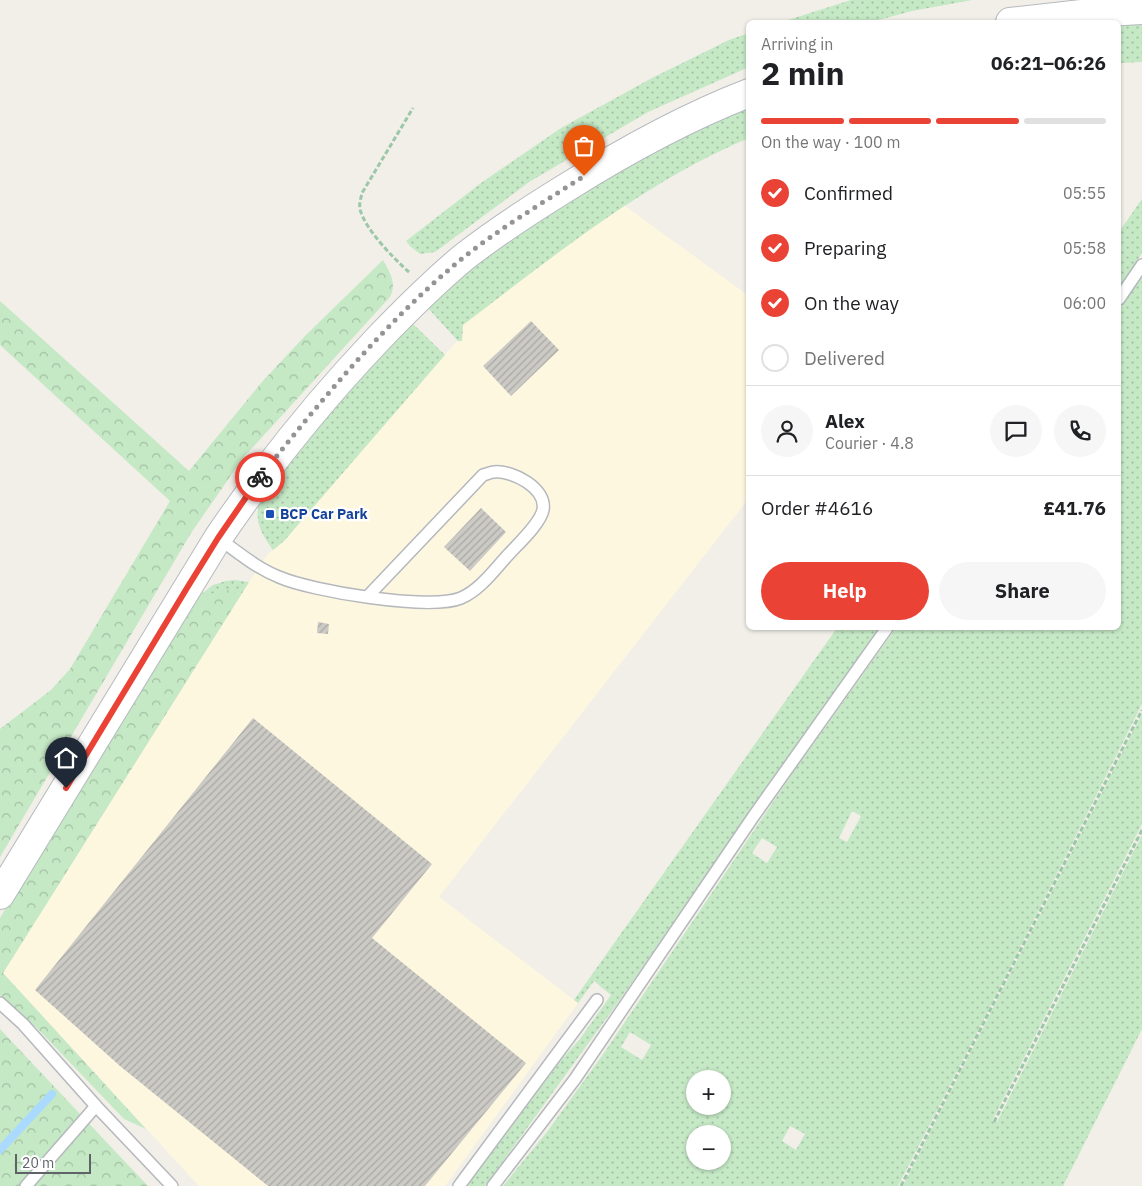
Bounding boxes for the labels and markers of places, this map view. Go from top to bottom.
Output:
pin [563,125,605,176]
place label: BCP Car Park [280,505,369,523]
marker: BCP Car Park [264,508,276,520]
pin [45,737,87,788]

